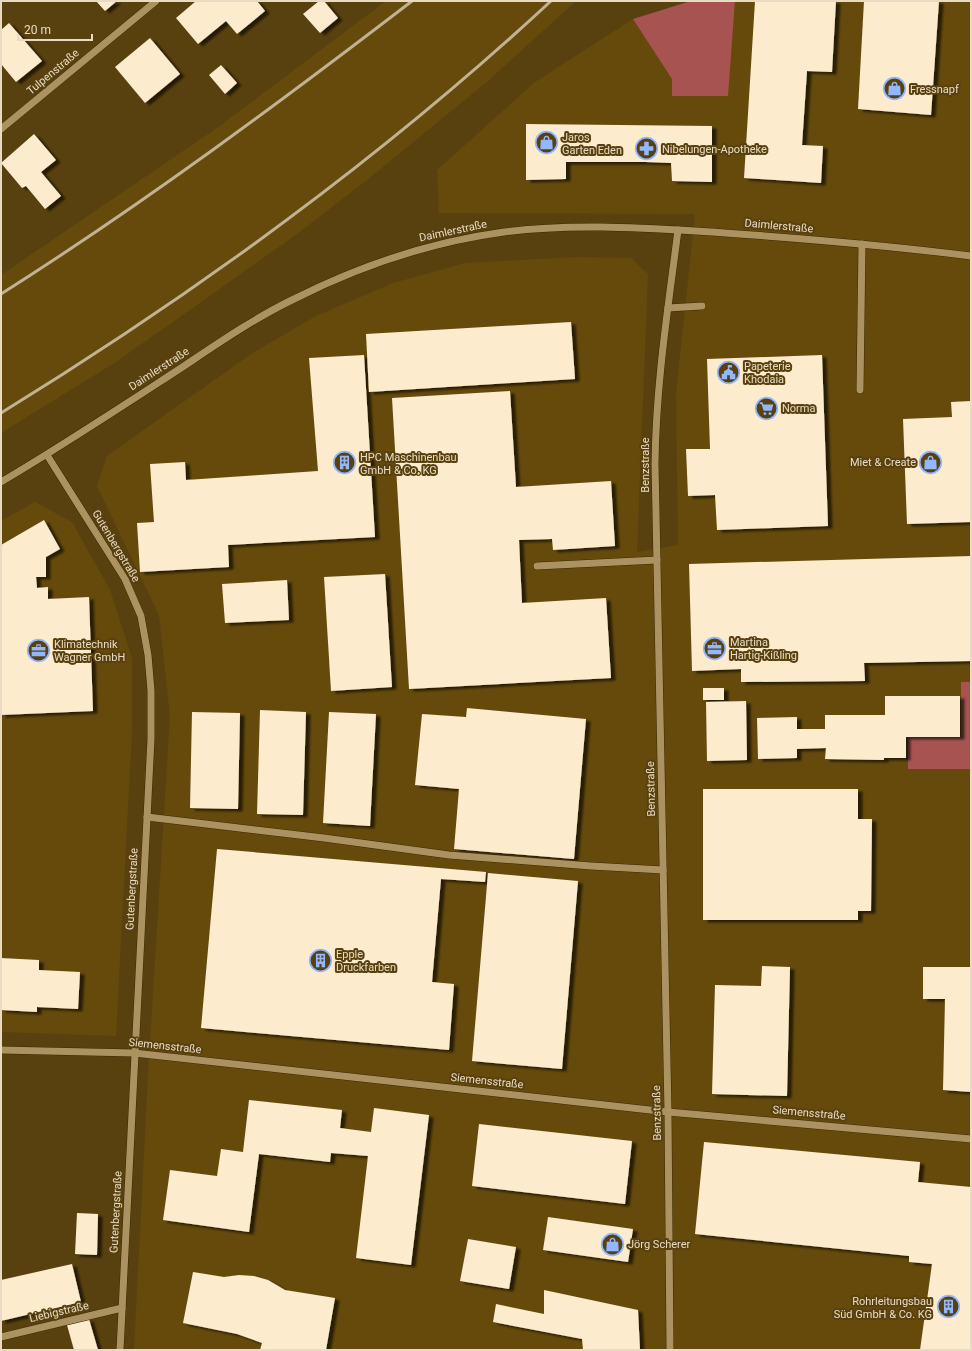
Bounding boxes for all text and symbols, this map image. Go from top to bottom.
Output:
scale bar [18,16,92,42]
text: 20 m [24,23,51,37]
street label: Tulpenstraße [24,46,82,98]
shop icon: Fressnapf [881,76,907,102]
place label: Fressnapf [910,83,959,96]
shop icon: Jaros Garten Eden [533,130,559,156]
place label: Jaros Garten Eden [562,131,622,157]
pharmacy icon: Nibelungen-Apotheke [633,136,659,162]
place label: Nibelungen-Apotheke [662,143,767,156]
street label: Daimlerstraße [418,217,488,245]
street label: Daimlerstraße [744,217,814,235]
street label: Daimlerstraße [127,345,192,393]
public building icon: Papeterie Khodaia [715,359,741,385]
place label: Papeterie Khodaia [744,360,791,386]
supermarket icon: Norma [753,395,779,421]
place label: Norma [782,402,815,415]
street label: Benzstraße [639,437,652,493]
shop icon: Miet & Create [918,449,944,475]
building icon: HPC Maschinenbau GmbH & Co. KG [331,450,357,476]
place label: HPC Maschinenbau GmbH & Co. KG [360,451,457,477]
place label: Miet & Create [850,456,916,469]
street label: Gutenbergstraße [89,507,143,585]
office icon: Martina Hartig-Kißling [701,635,727,661]
place label: Martina Hartig-Kißling [730,636,797,662]
office icon: Klimatechnik Wagner GmbH [26,637,52,663]
place label: Klimatechnik Wagner GmbH [54,638,125,664]
street label: Benzstraße [644,761,658,817]
street label: Gutenbergstraße [123,848,141,930]
building icon: Epple Druckfarben [307,947,333,973]
place label: Epple Druckfarben [336,948,396,974]
street label: Siemensstraße [128,1036,202,1056]
street label: Siemensstraße [450,1071,524,1091]
street label: Benzstraße [650,1085,664,1141]
street label: Siemensstraße [772,1103,846,1123]
street label: Gutenbergstraße [107,1171,125,1253]
shop icon: Jörg Scherer [599,1231,625,1257]
place label: Jörg Scherer [628,1238,691,1251]
building icon: Rohrleitungsbau Süd GmbH & Co. KG [935,1294,961,1320]
place label: Rohrleitungsbau Süd GmbH & Co. KG [834,1295,932,1321]
street label: Liebigstraße [28,1299,90,1325]

